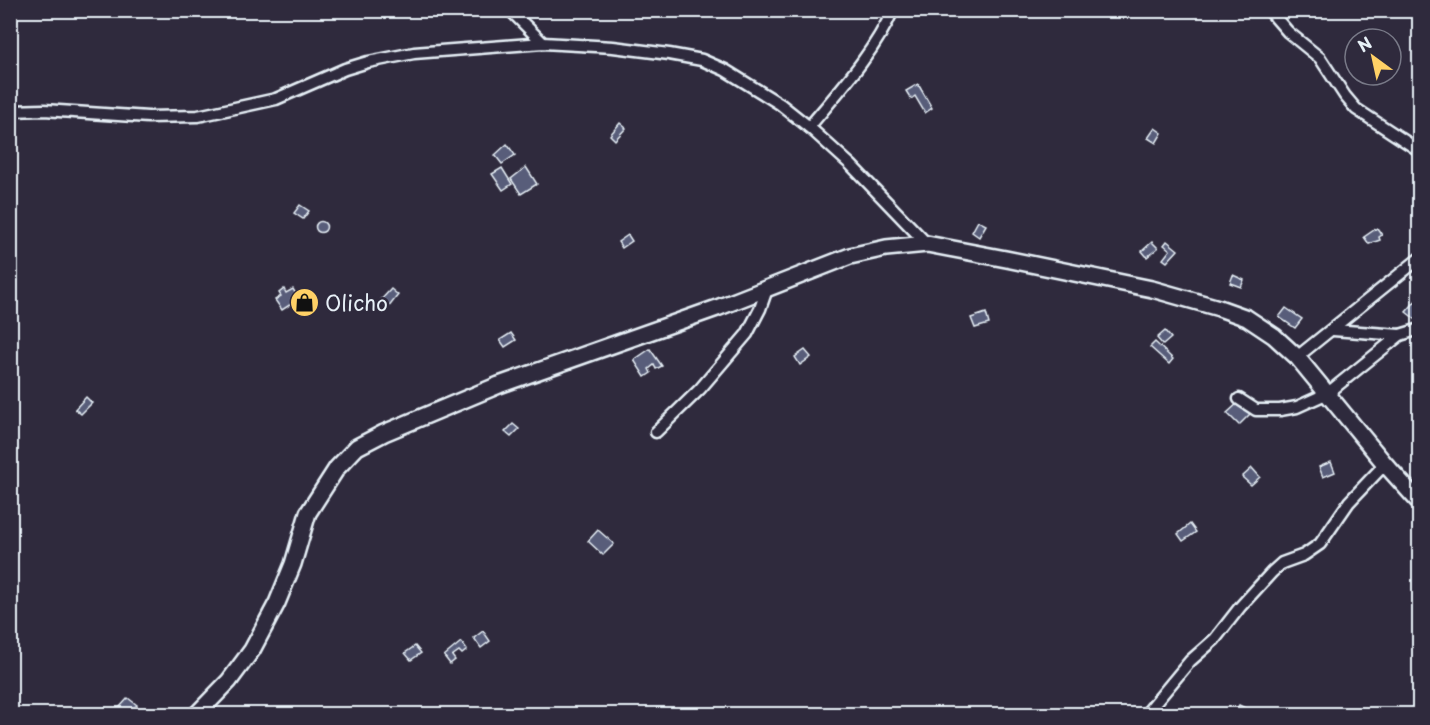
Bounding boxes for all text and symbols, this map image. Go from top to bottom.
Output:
north arrow [1343,27,1403,87]
text: N [1352,30,1376,57]
shop icon: Olicho [288,286,320,318]
place label: Olicho [325,286,388,318]

